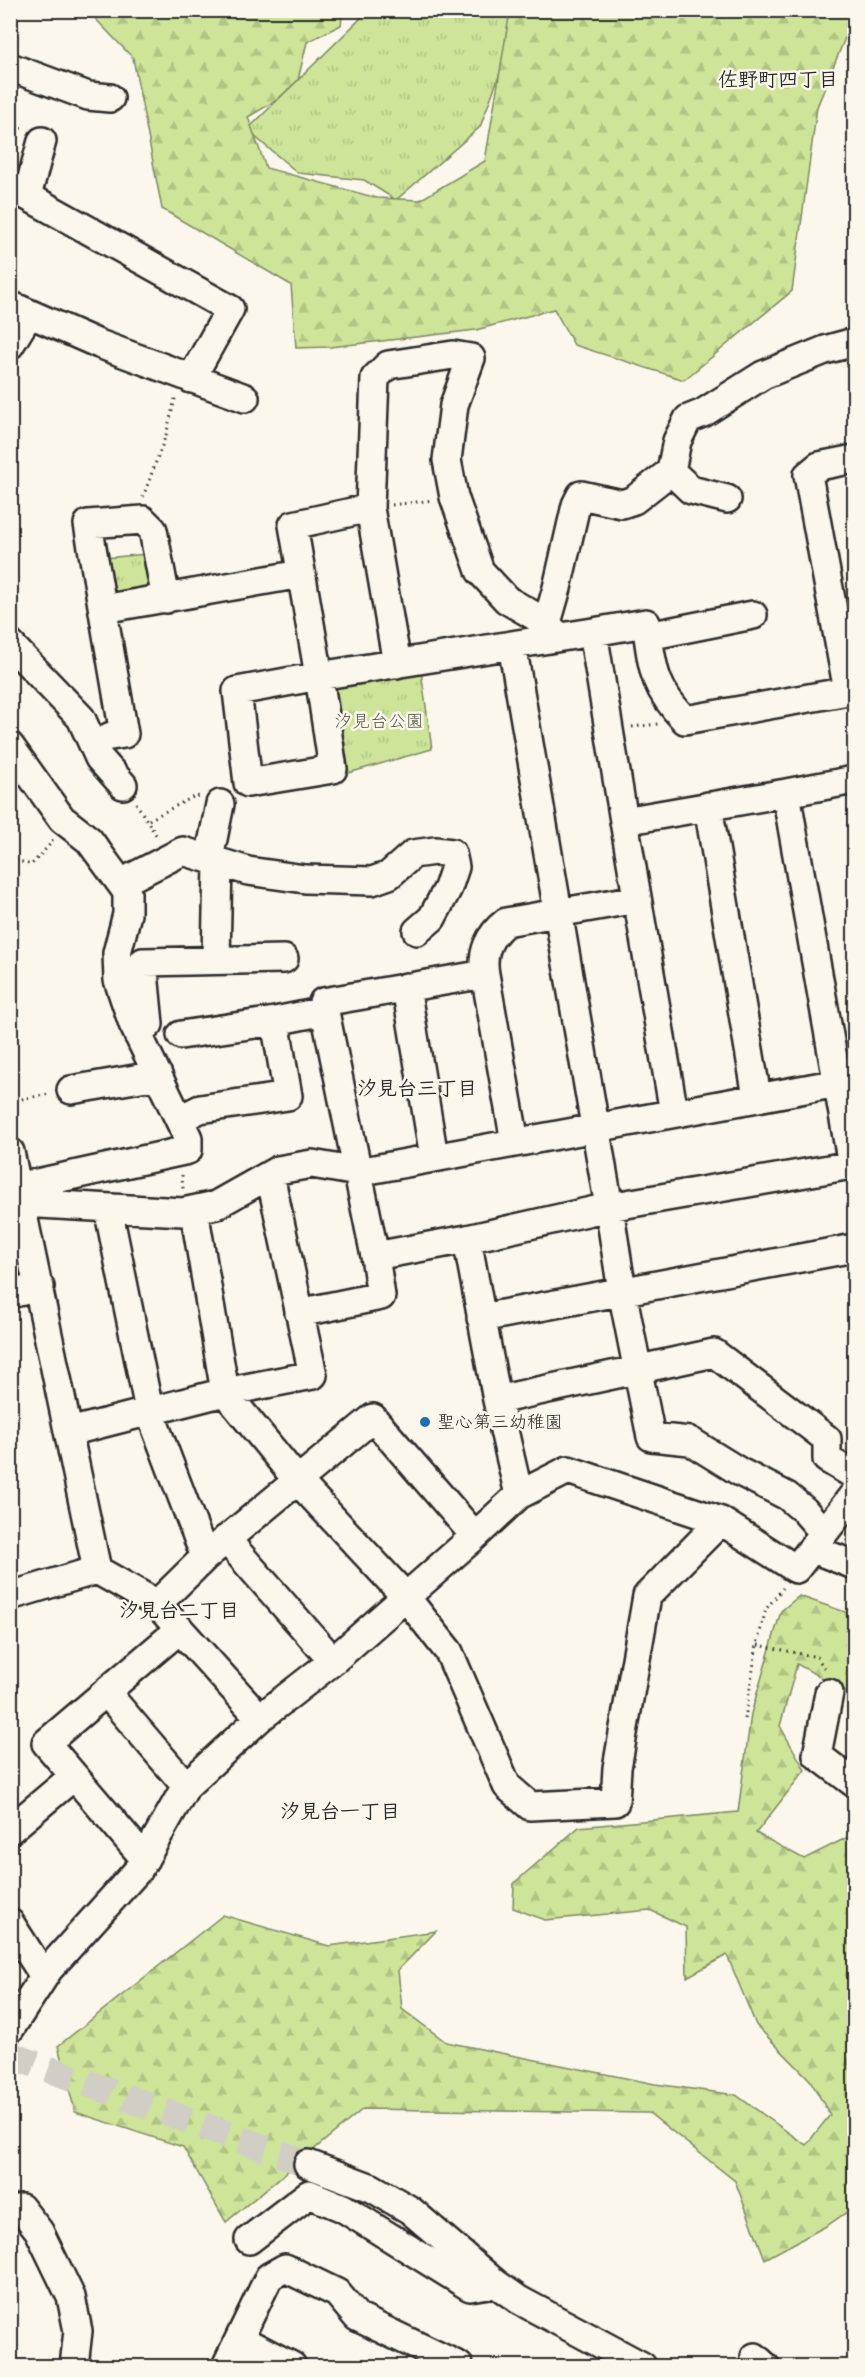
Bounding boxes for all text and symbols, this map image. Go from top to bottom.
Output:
district label: 佐野町四丁目 [718,68,838,92]
park label: 汐見台公園 [334,711,424,732]
district label: 汐見台三丁目 [357,1077,477,1101]
place label: 聖心第三幼稚園 [437,1412,563,1433]
marker: 聖心第三幼稚園 [418,1415,432,1429]
district label: 汐見台二丁目 [119,1599,239,1623]
district label: 汐見台一丁目 [280,1800,400,1824]

